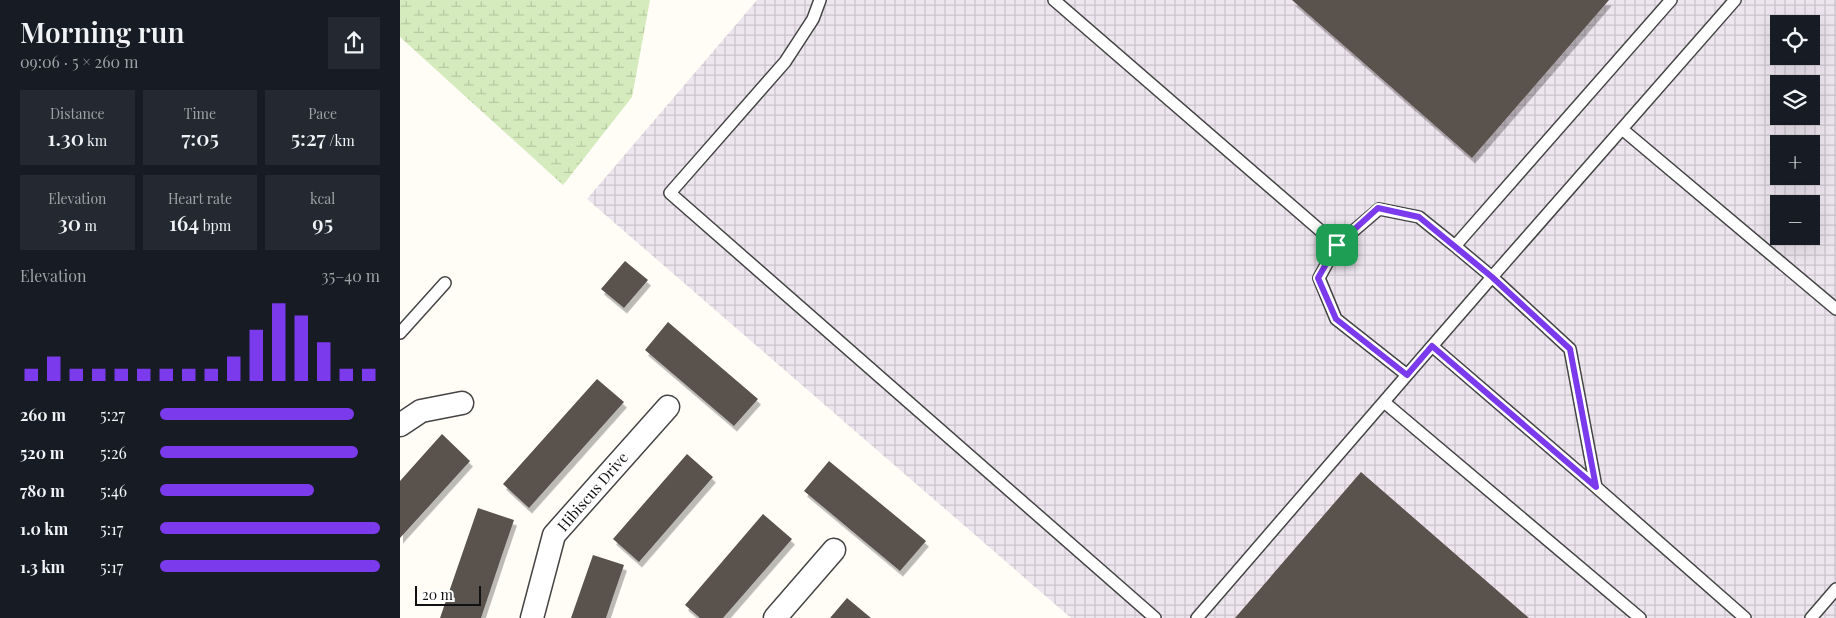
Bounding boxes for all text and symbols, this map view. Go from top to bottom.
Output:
text: Morning run [20,13,184,50]
map controls [1770,15,1820,245]
button: locate [1770,15,1820,65]
button: share [328,17,380,69]
text: 09:06 · 5 × 260 m [20,51,138,72]
button: layers [1770,75,1820,125]
text: Distance [50,104,105,123]
text: Time [184,104,216,123]
text: Pace [308,104,337,123]
text: 1.30 [48,123,84,151]
text: 7:05 [181,123,219,151]
text: 5:27 [291,123,326,151]
text: km [84,131,107,150]
text: /km [326,131,355,150]
button: + [1770,135,1820,185]
text: Elevation [48,189,106,208]
text: Heart rate [168,189,232,208]
text: kcal [310,189,335,208]
button: − [1770,195,1820,245]
text: 30 [58,208,81,236]
text: 164 [169,208,199,236]
text: 95 [312,208,333,236]
text: m [81,216,97,235]
text: bpm [199,216,231,235]
pin [1316,224,1358,266]
icon: arrive [1323,231,1351,259]
text: Elevation [20,265,87,286]
text: 35–40 m [321,265,380,286]
text: 260 m [20,404,66,425]
text: 5:27 [100,404,125,425]
text: 520 m [20,442,64,463]
text: 5:26 [100,442,127,463]
street label: Hibiscus Drive [552,448,632,535]
text: 780 m [20,480,65,501]
text: 5:46 [100,480,127,501]
text: 1.0 km [20,518,68,539]
text: 5:17 [100,518,123,539]
text: 1.3 km [20,556,65,577]
text: 5:17 [100,556,123,577]
scale bar [415,583,481,606]
text: 20 m [422,585,453,604]

